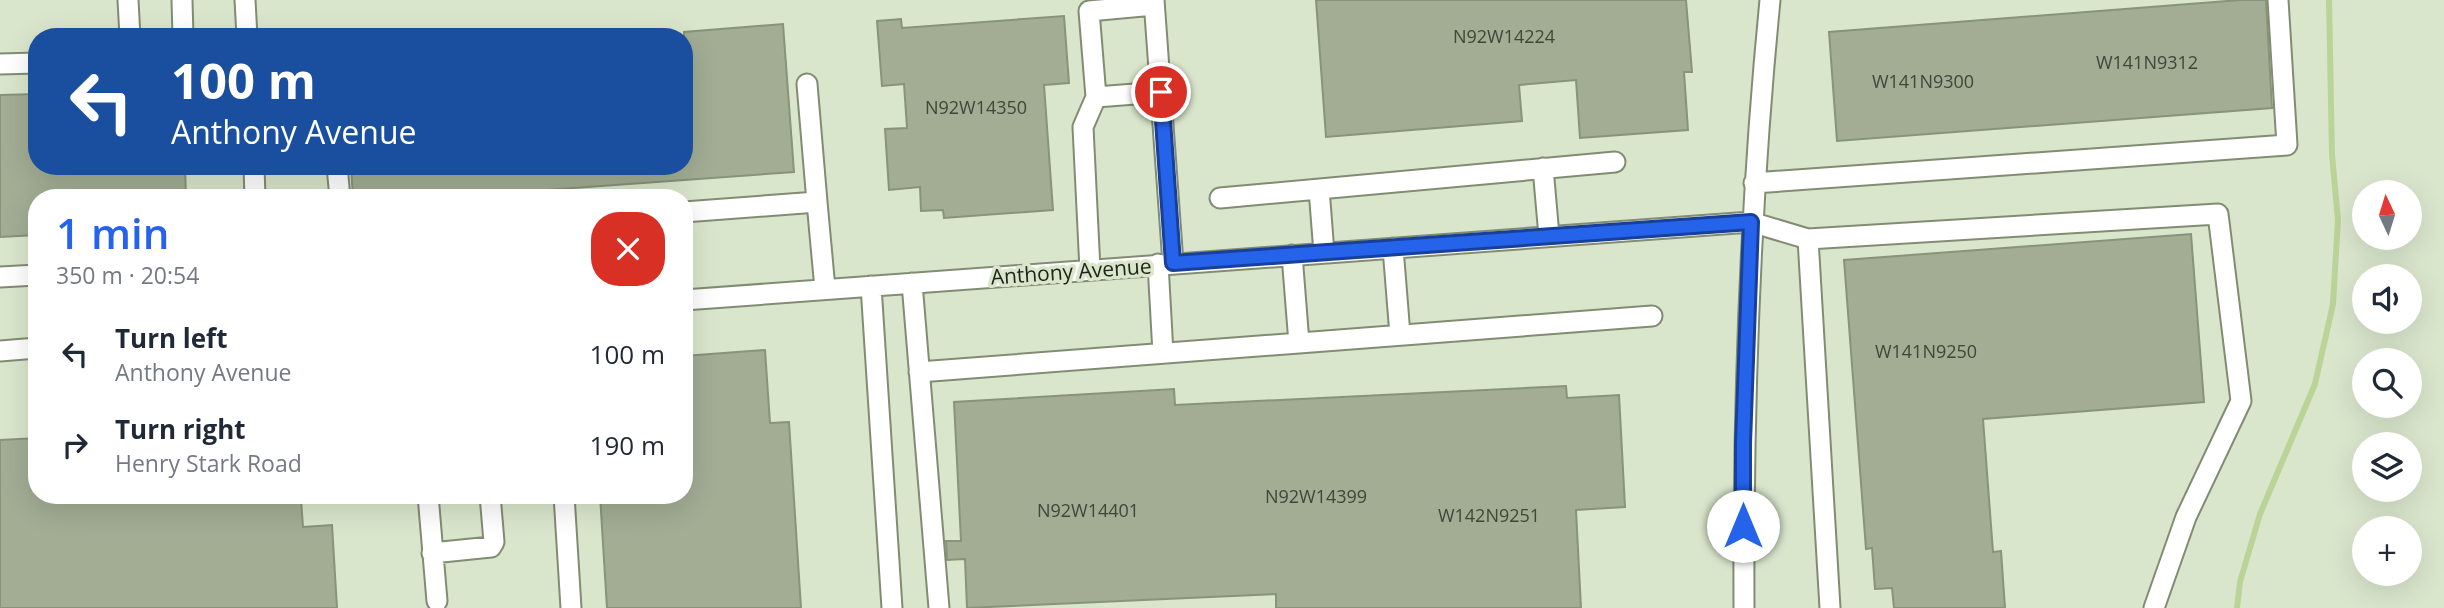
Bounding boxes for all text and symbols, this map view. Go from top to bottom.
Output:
house number: N92W14224 [1453,24,1555,48]
text: 100 m [171,47,316,113]
house number: W141N9312 [2096,50,2198,74]
icon: left [56,56,147,147]
pin [1131,62,1191,122]
house number: W141N9300 [1872,69,1974,93]
icon: arrive [1142,73,1180,111]
house number: N92W14350 [925,95,1027,119]
text: Anthony Avenue [171,110,417,153]
north arrow [2352,180,2422,250]
map controls [2352,180,2422,586]
text: 1 min [56,204,169,261]
button: close [591,212,665,286]
street label: Anthony Avenue [990,251,1152,291]
text: 350 m · 20:54 [56,259,199,291]
button: sound [2352,264,2422,334]
text: Turn left [115,320,227,356]
icon: left [56,335,94,373]
text: 100 m [590,336,665,372]
house number: W141N9250 [1875,339,1977,363]
button: search [2352,348,2422,418]
text: Anthony Avenue [115,356,291,388]
text: Turn right [115,411,246,447]
icon: right [56,426,94,464]
text: 190 m [590,427,665,463]
button: layers [2352,432,2422,502]
text: Henry Stark Road [115,447,302,479]
house number: N92W14399 [1265,484,1367,508]
position arrow [1706,489,1780,563]
house number: N92W14401 [1037,498,1139,522]
house number: W142N9251 [1438,503,1540,527]
button: + [2352,516,2422,586]

